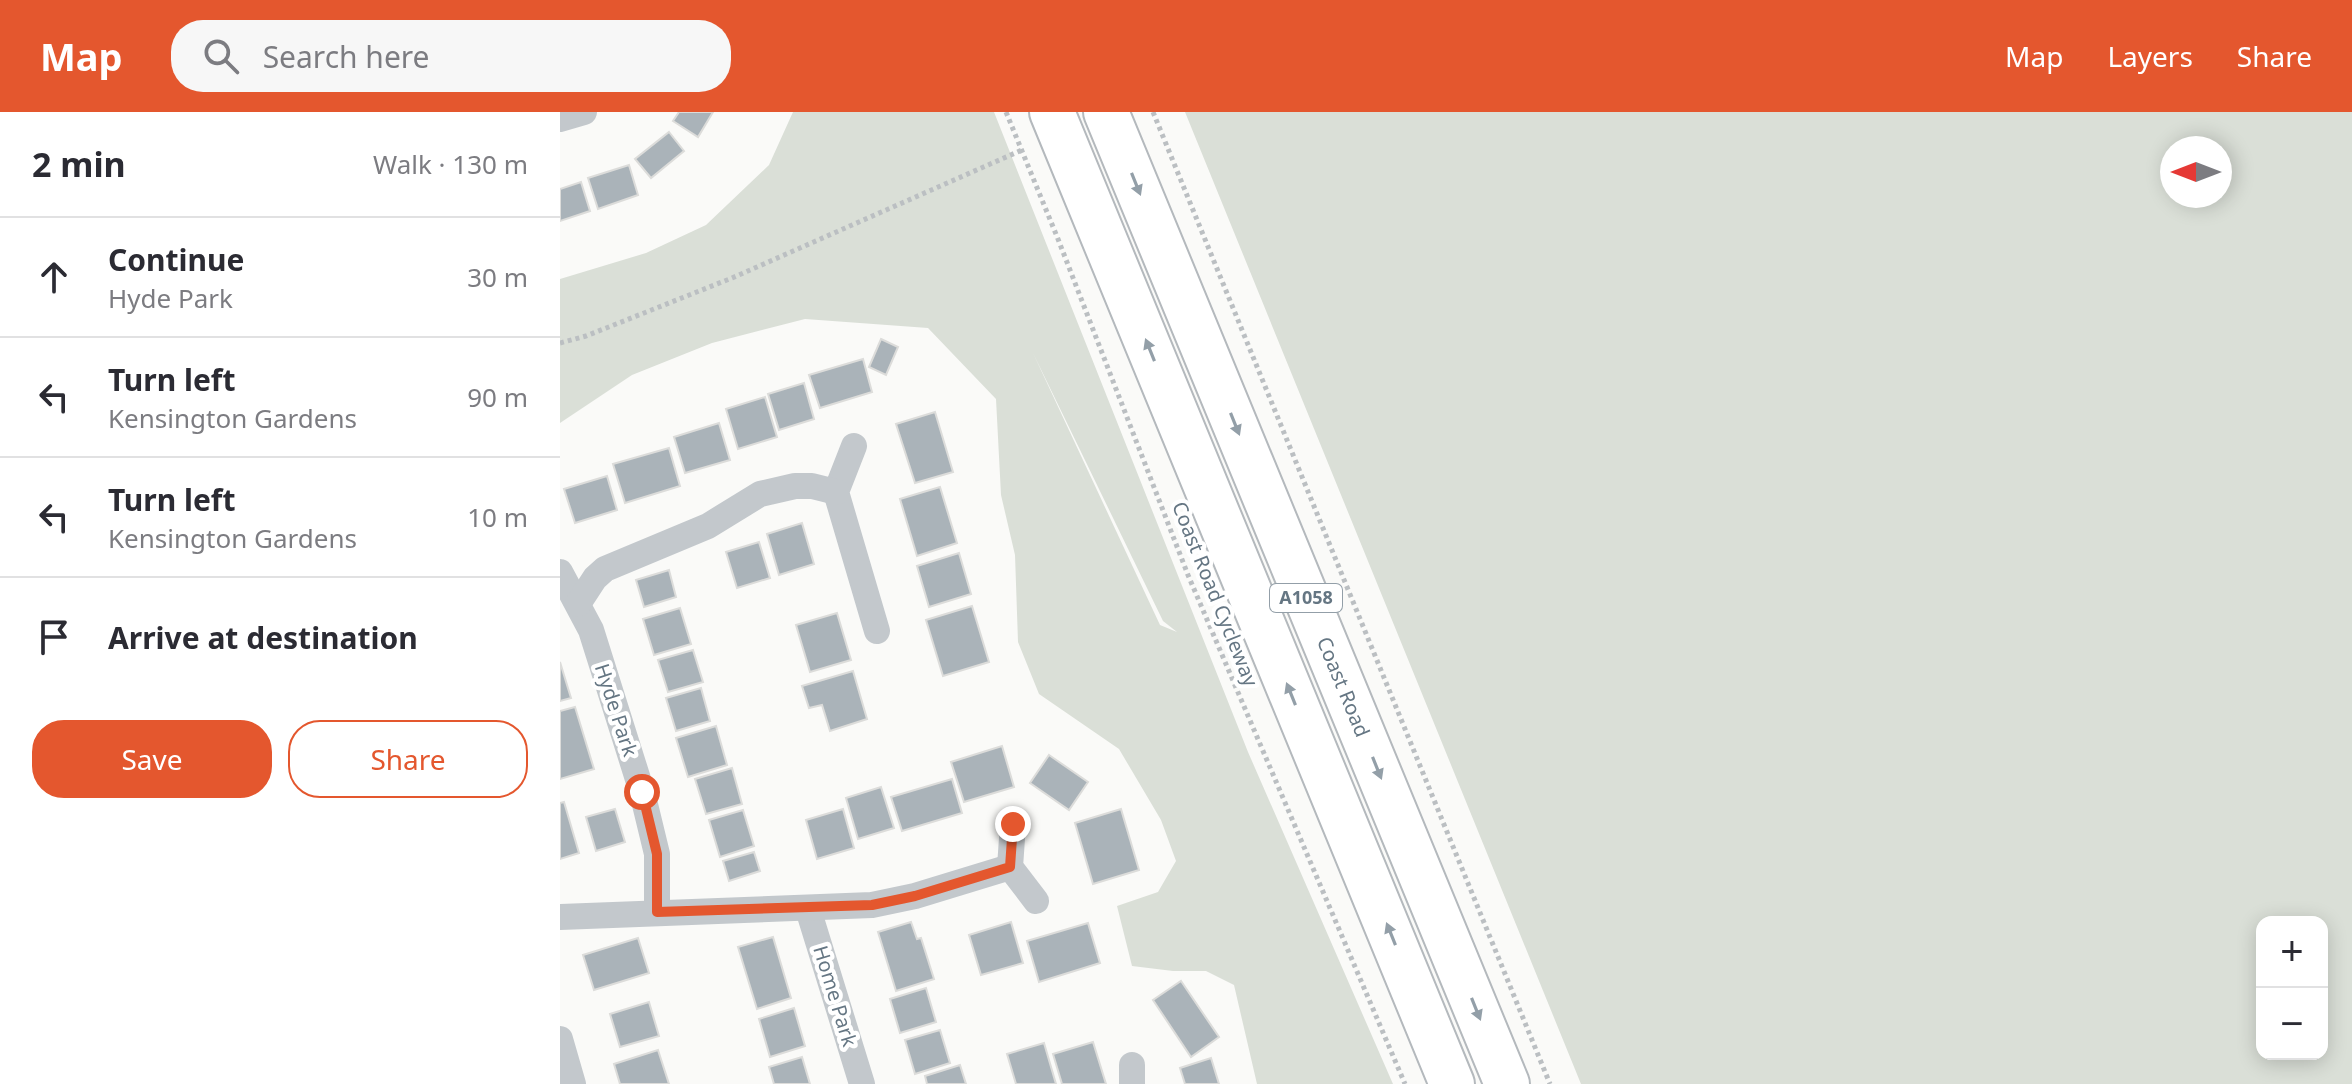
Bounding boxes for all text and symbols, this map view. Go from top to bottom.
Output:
search box [171,20,731,92]
text: Map [40,30,123,82]
icon: search [199,34,243,78]
text: Search here [263,36,430,77]
text: Map [2005,37,2063,75]
text: Layers [2107,37,2193,75]
text: Share [2237,37,2312,75]
north arrow [2160,136,2232,208]
text: 2 min [32,141,126,187]
text: Walk · 130 m [373,146,528,182]
one-way arrow [1129,172,1142,196]
text: Continue [108,239,244,280]
icon: ahead [32,255,76,299]
text: 30 m [467,259,528,295]
text: Hyde Park [108,280,233,316]
one-way arrow [1143,338,1156,362]
text: Turn left [108,359,236,400]
icon: left [32,375,76,419]
text: 90 m [467,379,528,415]
text: Kensington Gardens [108,400,357,436]
one-way arrow [1228,413,1241,436]
text: Turn left [108,479,236,520]
icon: left [32,495,76,539]
street label: Coast Road Cycleway [1166,498,1265,691]
text: 10 m [467,499,528,535]
text: Kensington Gardens [108,520,357,556]
road number: A1058 [1270,584,1342,612]
icon: arrive [32,615,76,659]
text: Arrive at destination [108,617,418,658]
street label: Coast Road [1311,633,1376,741]
street label: Hyde Park [589,660,644,760]
one-way arrow [1285,682,1298,706]
button: Save [32,720,272,798]
button: Share [288,720,528,798]
one-way arrow [1370,756,1383,780]
route start [624,774,660,810]
route end [995,806,1031,842]
map controls [2256,916,2328,1060]
button: + [2256,916,2328,988]
one-way arrow [1384,922,1397,946]
street label: Home Park [807,942,864,1050]
button: − [2256,988,2328,1060]
one-way arrow [1470,997,1483,1021]

